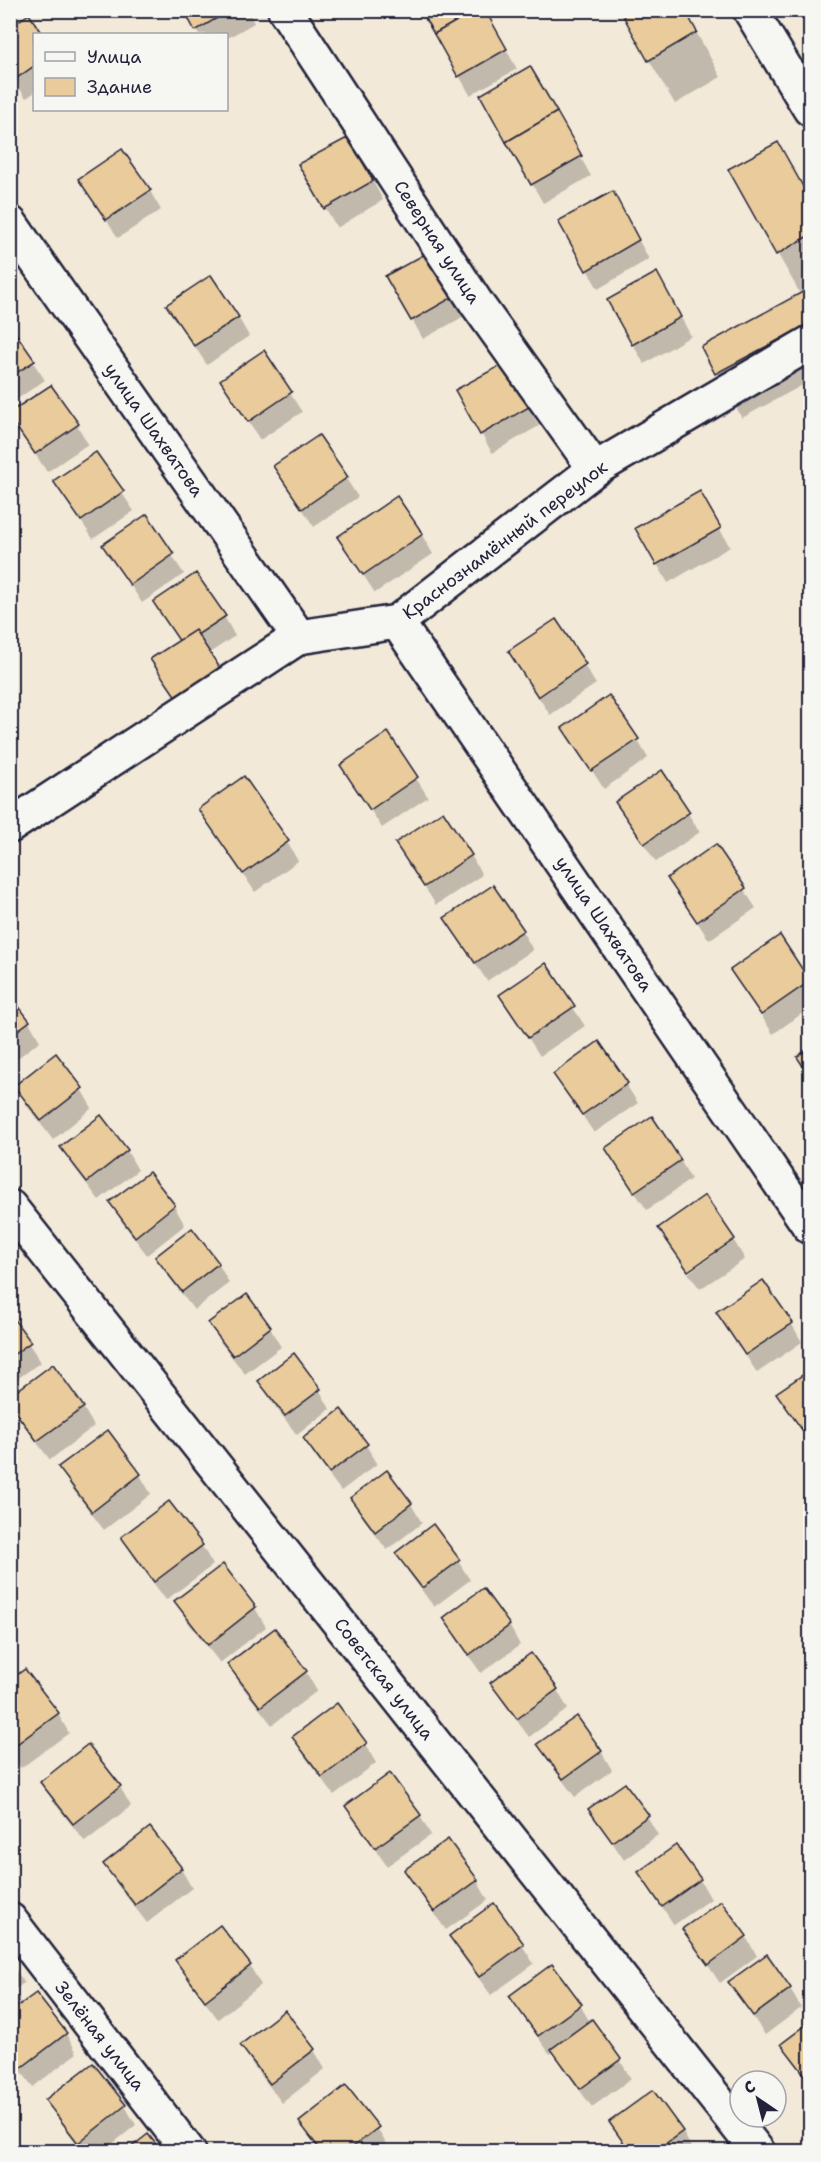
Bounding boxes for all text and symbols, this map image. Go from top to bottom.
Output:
legend [33,33,228,111]
text: Улица [87,45,141,69]
text: Здание [87,75,152,99]
street label: Северная улица [388,176,486,308]
street label: улица Шахватова [99,358,209,502]
street label: Краснознамённый переулок [398,455,613,625]
street label: улица Шахватова [550,852,658,996]
street label: Советская улица [329,1613,439,1745]
street label: Зелёная улица [50,1976,150,2096]
north arrow [728,2069,788,2129]
text: С [740,2076,760,2099]

